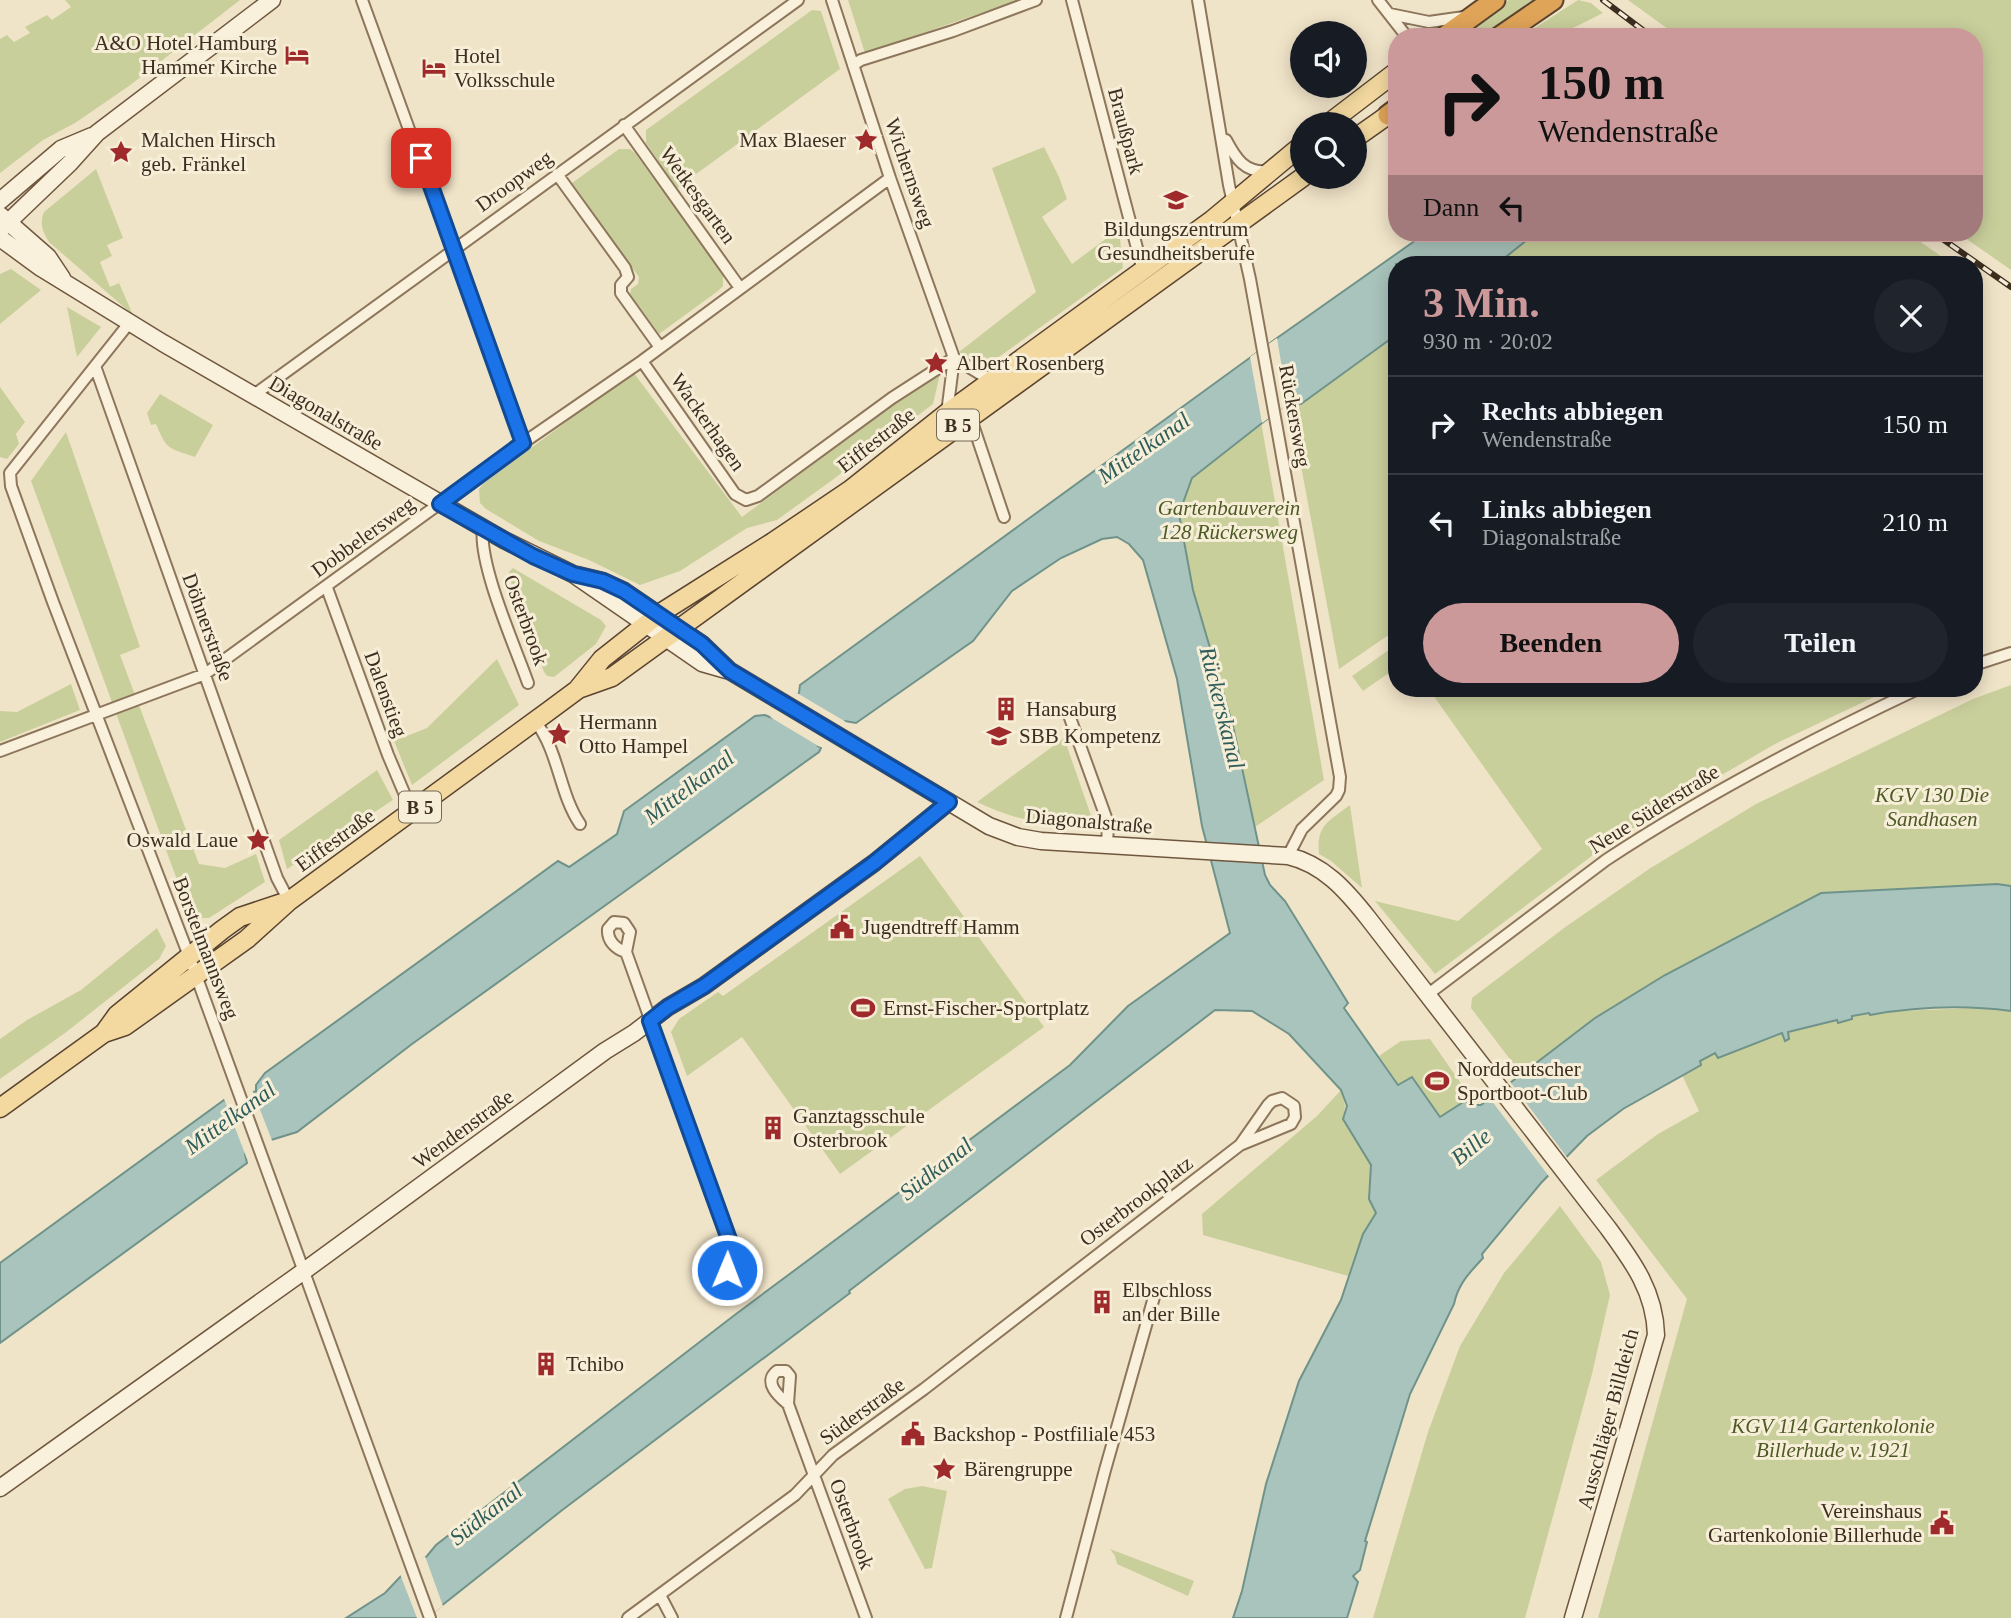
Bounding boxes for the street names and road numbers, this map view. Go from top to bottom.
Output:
street label: Braußpark [1103,85,1149,177]
street label: Wichernsweg [880,115,940,232]
street label: Wetkesgarten [655,142,741,248]
street label: Droopweg [471,145,557,217]
street label: Rückersweg [1274,363,1316,470]
street label: Wackerhagen [666,369,751,476]
street label: Diagonalstraße [265,371,387,455]
street label: Eiffestraße [832,402,920,478]
road number: B 5 [937,410,979,440]
street label: Dobbelersweg [307,491,420,582]
street label: Döhnerstraße [177,570,239,684]
street label: Osterbrook [499,572,554,669]
street label: Dalenstieg [359,648,413,741]
street label: Neue Süderstraße [1585,759,1723,859]
road number: B 5 [399,792,441,822]
street label: Eiffestraße [291,803,379,877]
street label: Diagonalstraße [1025,804,1153,838]
street label: Borstelmannsweg [168,873,244,1023]
street label: Wendenstraße [408,1084,518,1174]
street label: Osterbrookplatz [1075,1151,1197,1251]
street label: Ausschläger Billdeich [1572,1326,1644,1512]
street label: Süderstraße [815,1372,909,1450]
street label: Osterbrook [825,1476,880,1573]

